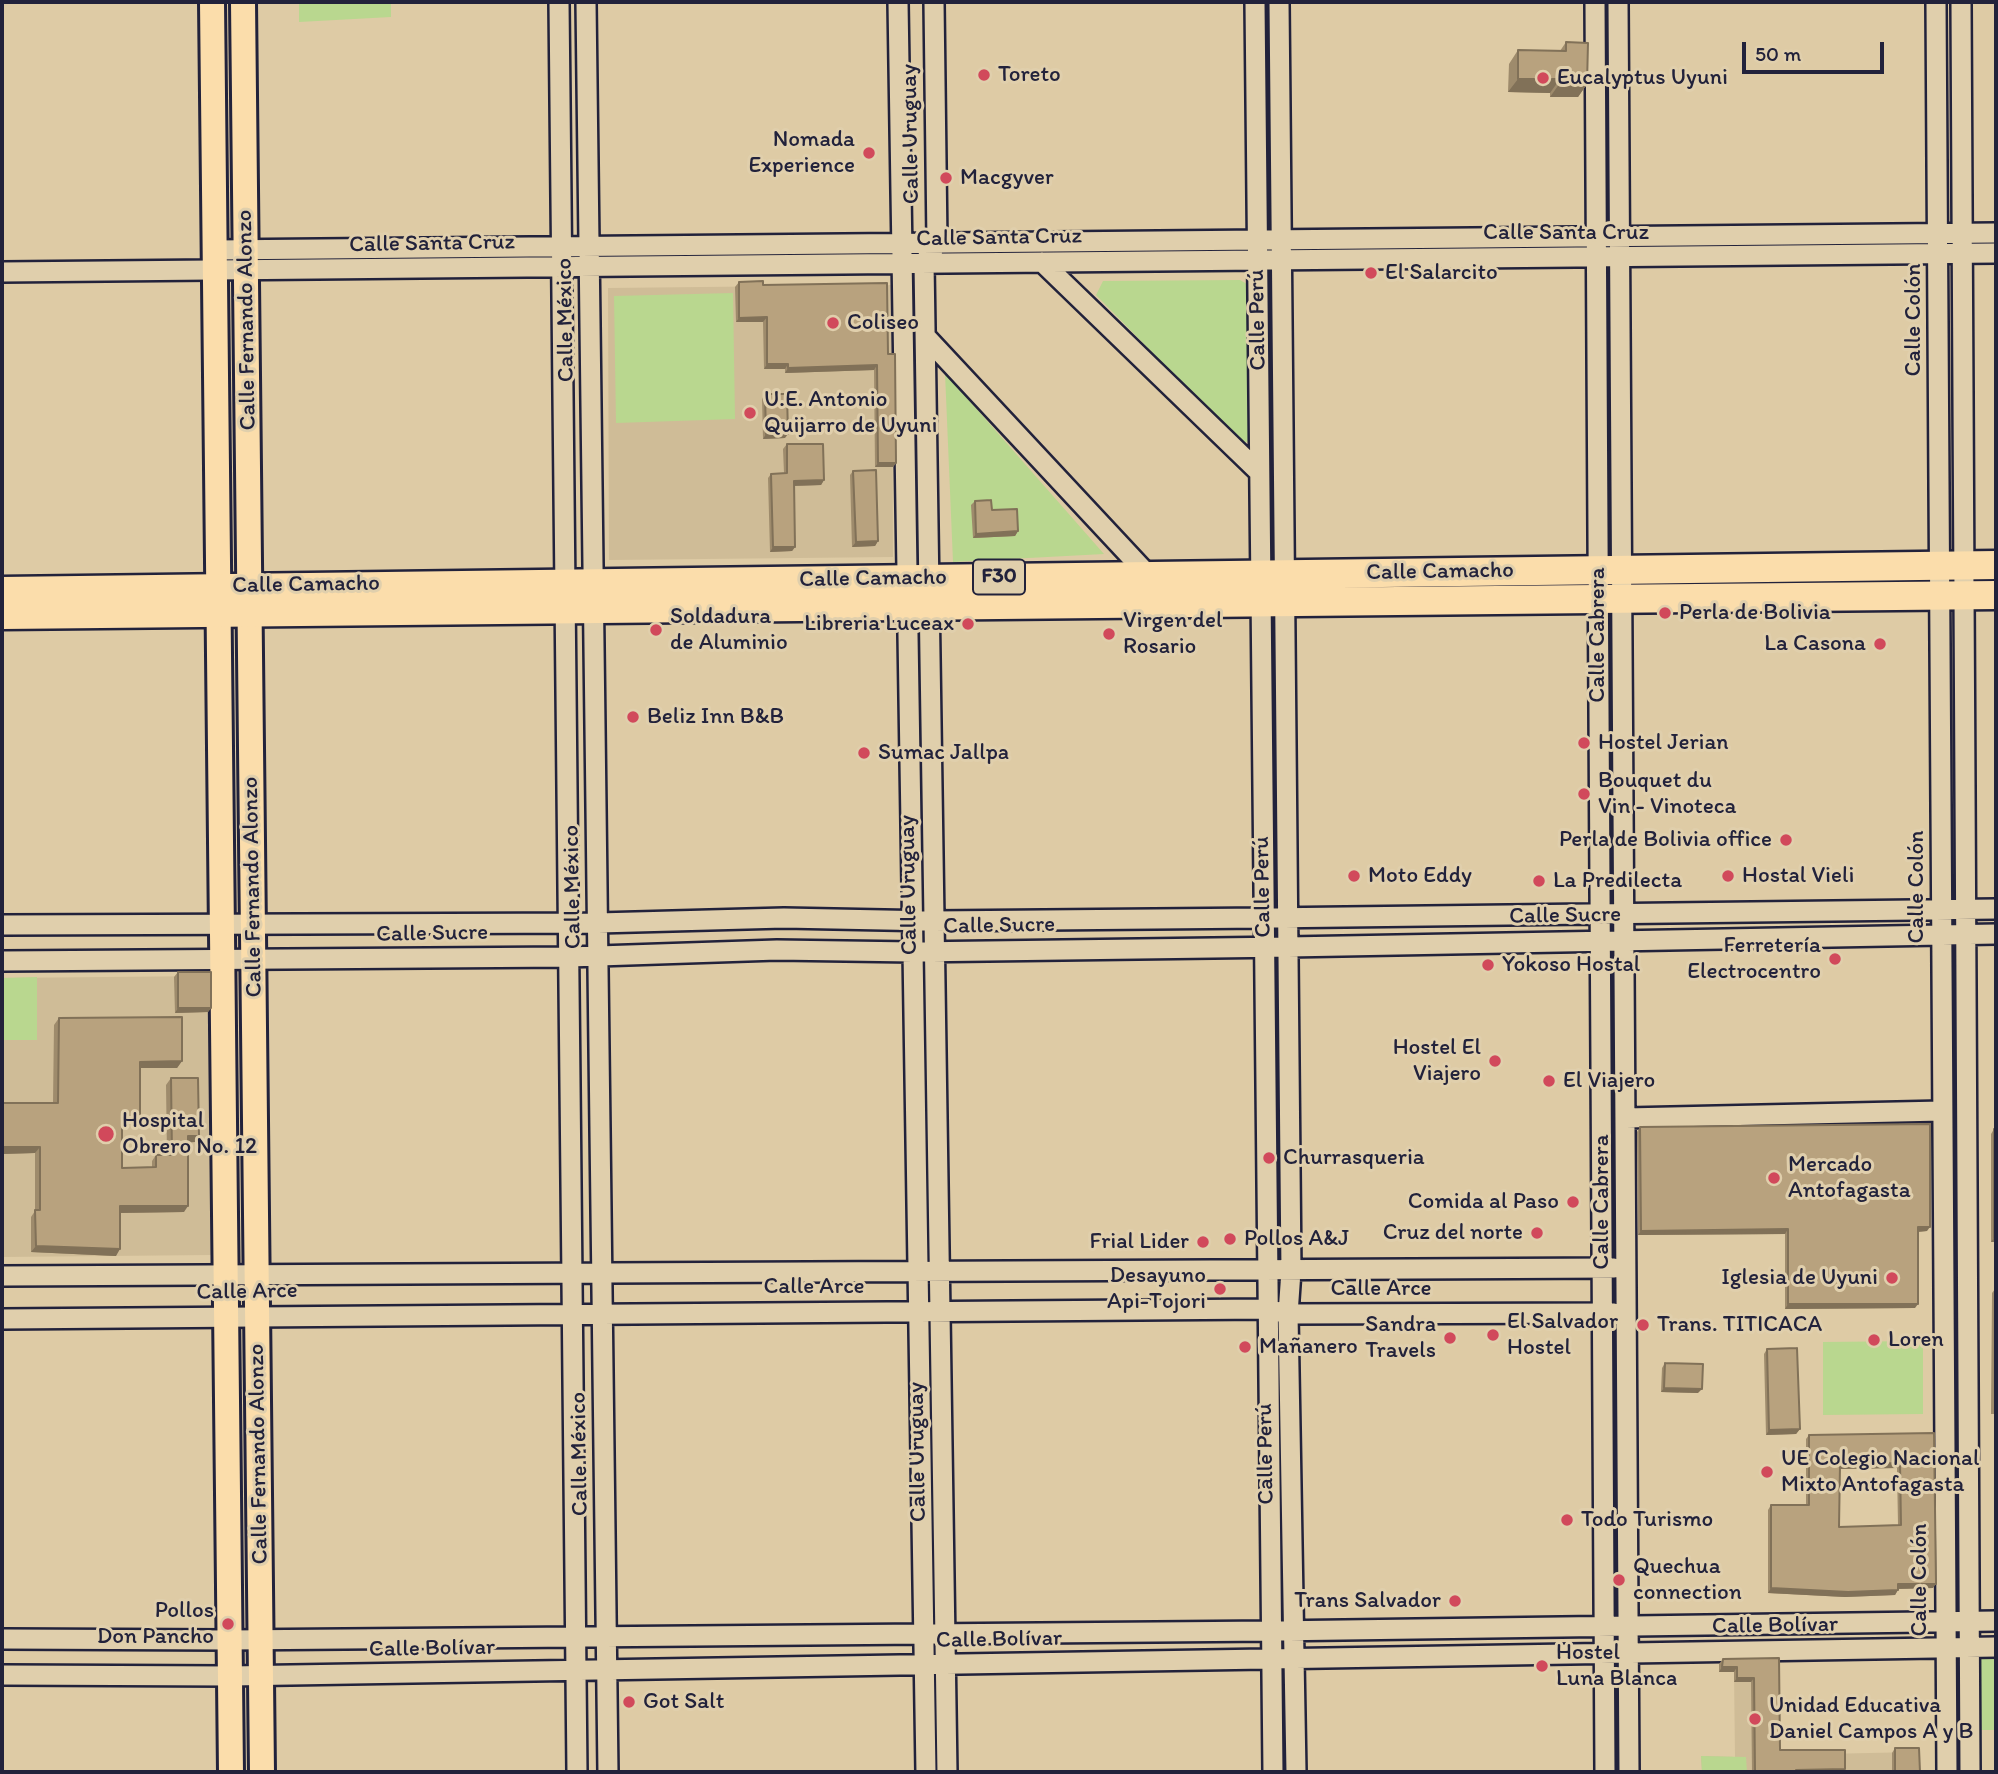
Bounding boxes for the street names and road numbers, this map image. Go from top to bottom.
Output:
street label: Calle Uruguay [896,64,926,204]
street label: Calle Fernando Alonzo [231,209,263,431]
street label: Calle Santa Cruz [1483,219,1649,247]
street label: Calle Santa Cruz [916,223,1082,253]
street label: Calle Santa Cruz [349,229,515,259]
street label: Calle México [551,258,581,382]
street label: Calle Colón [1900,264,1928,376]
street label: Calle Perú [1243,269,1273,371]
street label: Calle Camacho [1366,557,1514,587]
road number: F30 [973,560,1025,594]
street label: Calle Camacho [799,564,947,594]
street label: Calle Cabrera [1584,567,1612,703]
street label: Calle Camacho [232,570,380,600]
street label: Calle Fernando Alonzo [237,776,269,998]
street label: Calle Uruguay [894,815,924,955]
street label: Calle México [558,825,588,949]
street label: Calle Colón [1903,831,1931,943]
street label: Calle Perú [1248,836,1278,938]
street label: Calle Sucre [1509,901,1621,931]
street label: Calle Sucre [943,911,1055,941]
street label: Calle Sucre [376,919,488,949]
street label: Calle Cabrera [1588,1134,1616,1270]
street label: Calle Arce [763,1273,865,1301]
street label: Calle Arce [1330,1275,1432,1303]
street label: Calle Arce [196,1277,298,1307]
street label: Calle Fernando Alonzo [243,1343,275,1565]
street label: Calle Uruguay [903,1382,933,1522]
street label: Calle México [565,1392,595,1516]
street label: Calle Perú [1251,1403,1281,1505]
street label: Calle Colón [1906,1524,1934,1636]
street label: Calle Bolívar [1712,1611,1838,1641]
street label: Calle Bolívar [936,1625,1062,1655]
street label: Calle Bolívar [369,1634,495,1664]

